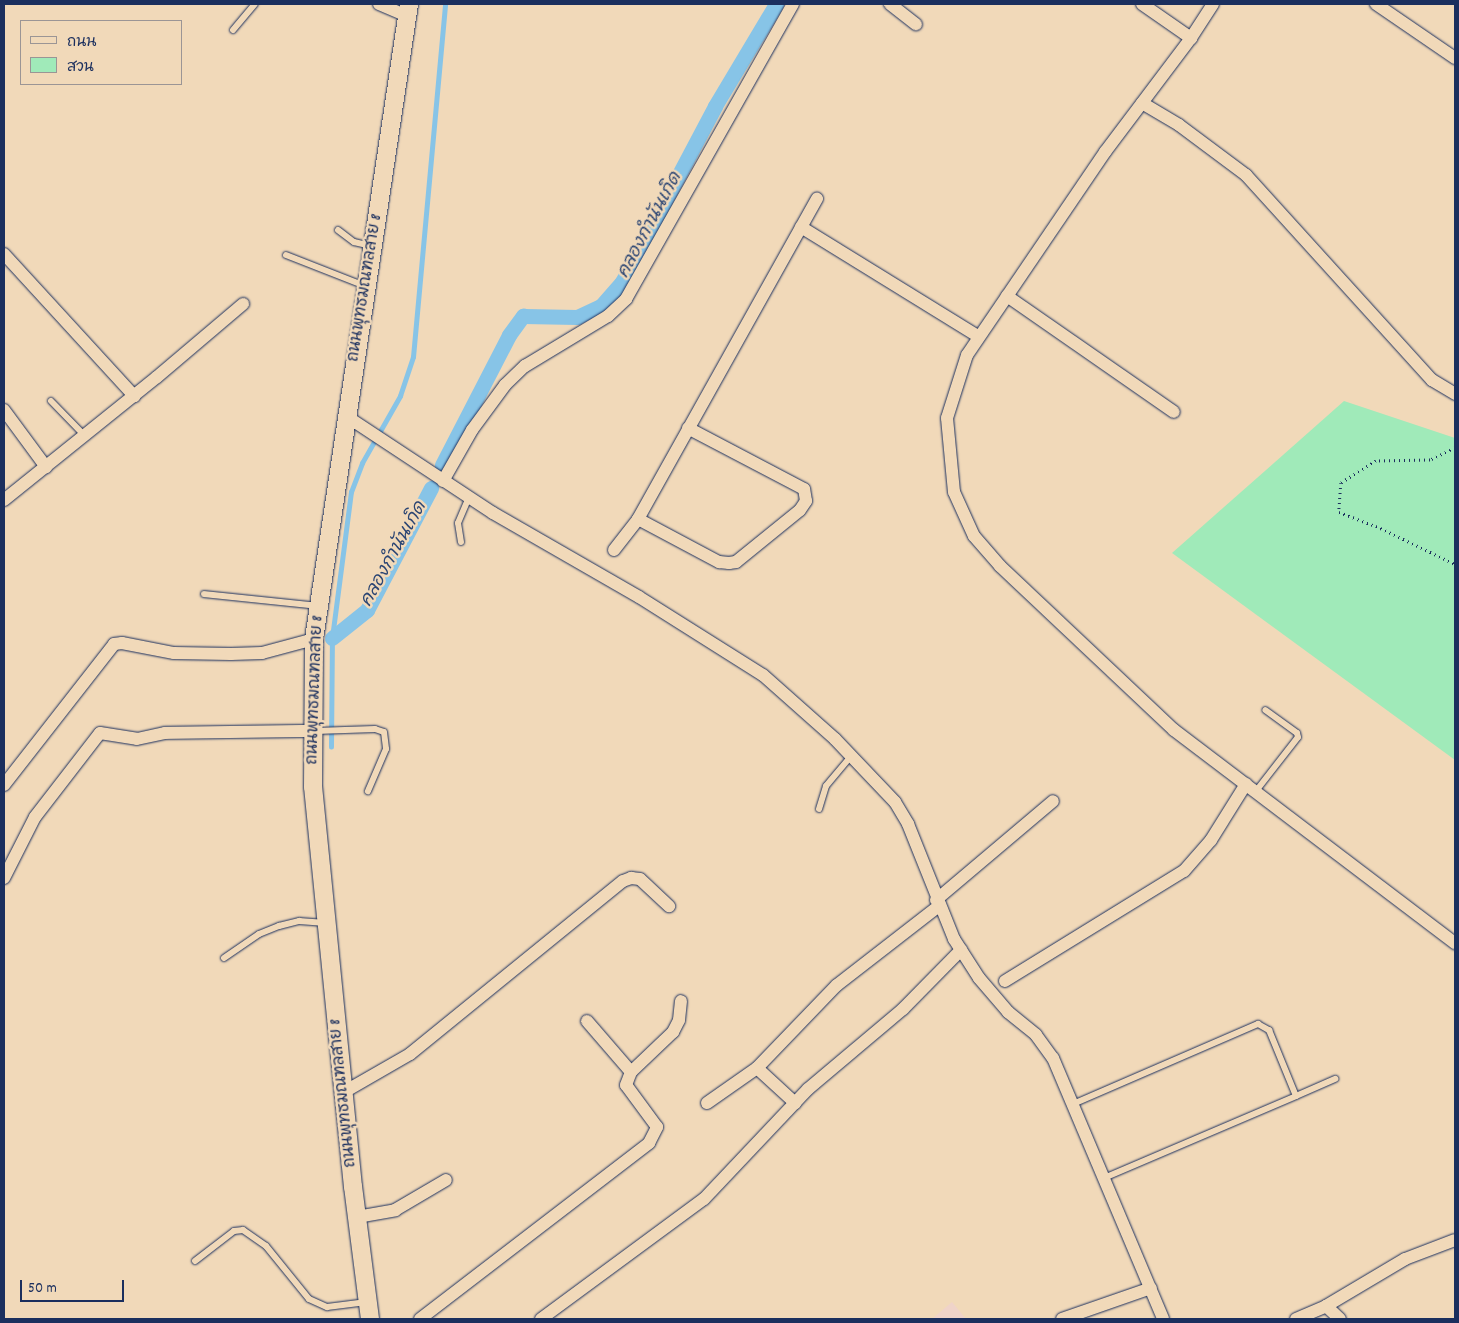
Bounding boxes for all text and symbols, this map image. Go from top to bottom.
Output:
legend [20,20,182,85]
text: ถนน [67,32,96,54]
text: สวน [67,57,94,79]
water label: คลองกำนันเกิด [614,170,688,282]
street label: ถนนพุทธมณฑลสาย 8 [345,213,387,363]
water label: คลองกำนันเกิด [357,499,433,611]
street label: ถนนพุทธมณฑลสาย 8 [304,615,328,765]
street label: ถนนพุทธมณฑลสาย 8 [327,1018,361,1168]
scale bar [22,1270,126,1302]
text: 50 m [28,1278,57,1300]

